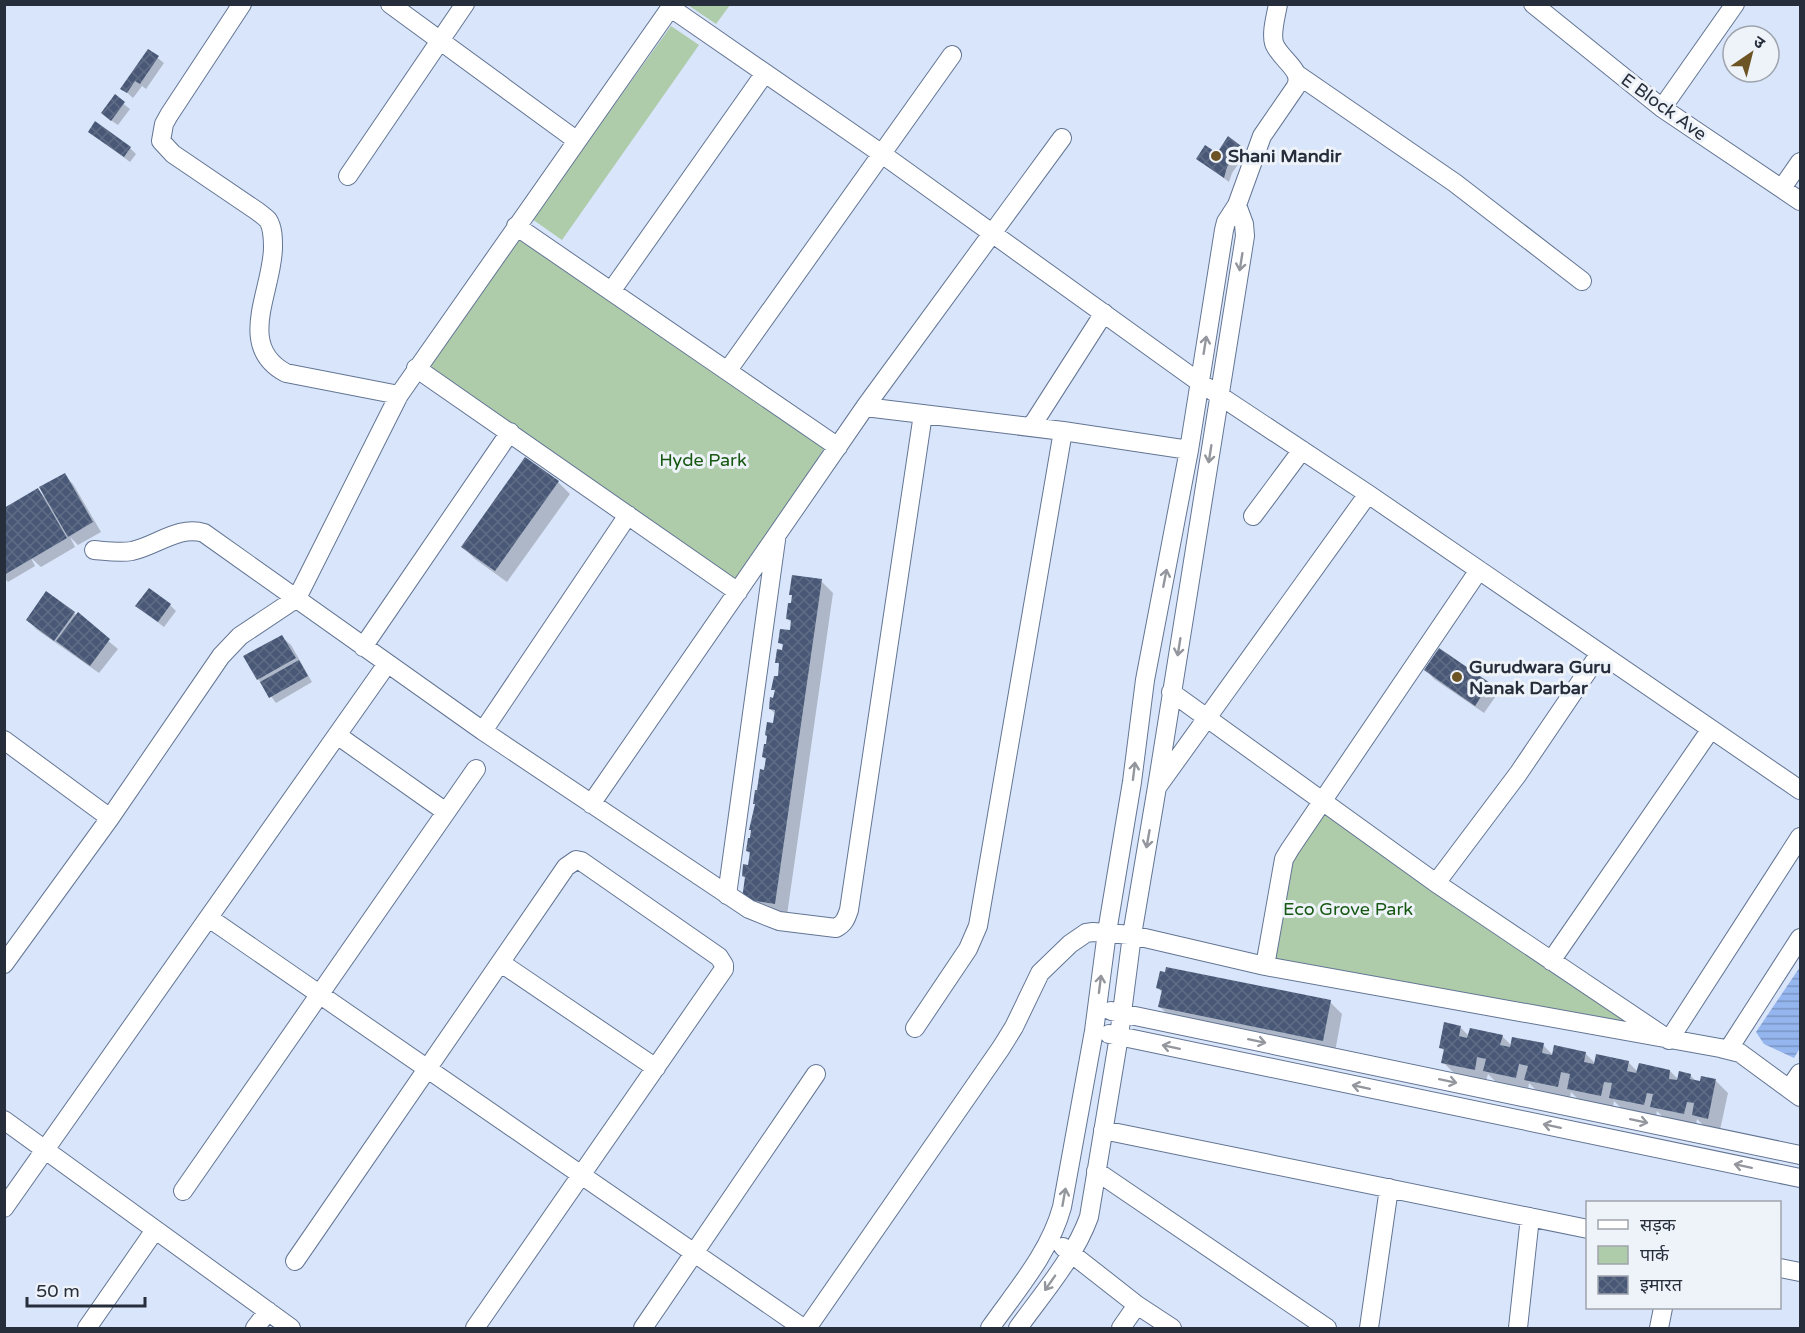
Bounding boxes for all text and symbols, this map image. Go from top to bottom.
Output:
north arrow [1721,24,1781,84]
text: उ [1749,32,1769,54]
street label: E Block Ave [1617,69,1711,145]
place label: Shani Mandir [1228,145,1342,167]
marker: Shani Mandir [1209,149,1223,163]
one-way arrow [1236,252,1247,271]
one-way arrow [1200,335,1211,355]
one-way arrow [1204,444,1215,464]
park label: Hyde Park [659,449,747,471]
one-way arrow [1159,569,1170,588]
one-way arrow [1173,636,1184,656]
place label: Gurudwara Guru Nanak Darbar [1469,656,1611,699]
marker: Gurudwara Guru Nanak Darbar [1450,670,1464,684]
one-way arrow [1128,761,1139,781]
one-way arrow [1143,829,1154,849]
park label: Eco Grove Park [1283,898,1413,920]
one-way arrow [1095,974,1106,994]
one-way arrow [1248,1035,1267,1047]
one-way arrow [1161,1041,1181,1052]
one-way arrow [1438,1076,1458,1087]
one-way arrow [1352,1080,1371,1092]
one-way arrow [1629,1116,1648,1127]
one-way arrow [1543,1120,1562,1132]
one-way arrow [1734,1160,1754,1171]
one-way arrow [1059,1187,1070,1207]
legend [1586,1201,1781,1309]
text: सड़क [1640,1214,1677,1236]
text: पार्क [1640,1244,1670,1266]
scale bar [27,1270,146,1308]
text: इमारत [1640,1274,1683,1296]
one-way arrow [1044,1275,1056,1291]
text: 50 m [36,1280,80,1302]

